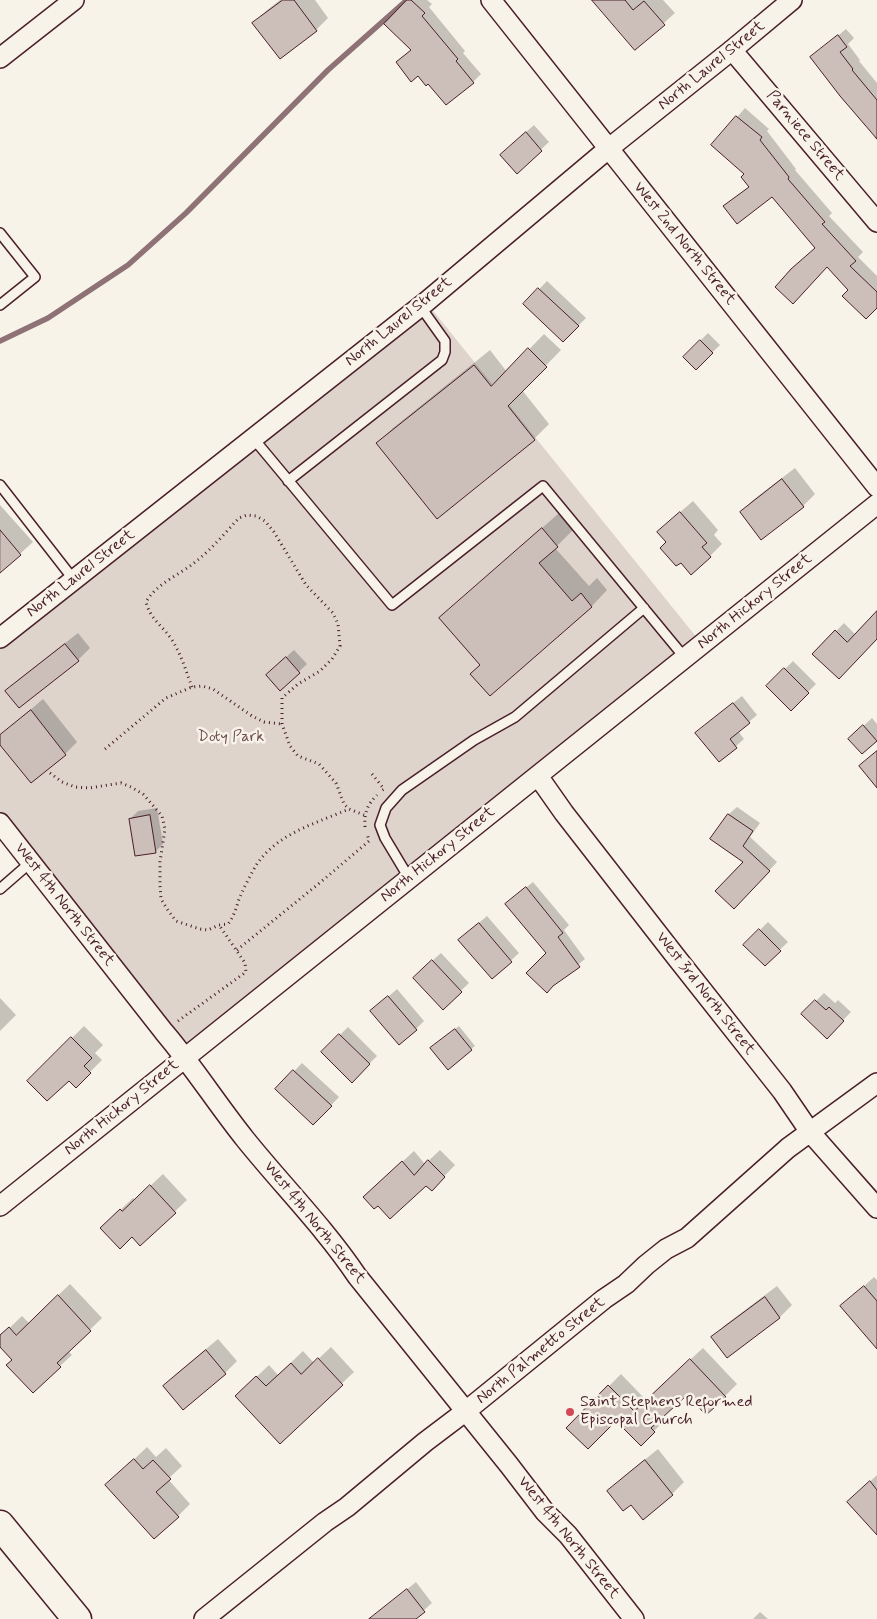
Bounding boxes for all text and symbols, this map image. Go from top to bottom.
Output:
street label: North Laurel Street [655,17,769,115]
street label: Parniece Street [762,87,848,185]
street label: West 2nd North Street [629,179,739,309]
street label: North Laurel Street [342,273,456,371]
street label: North Laurel Street [23,526,139,622]
street label: North Hickory Street [694,550,816,654]
park label: Doty Park [198,728,264,748]
street label: North Hickory Street [377,803,499,907]
street label: West 4th North Street [10,839,118,971]
street label: West 3rd North Street [651,929,759,1059]
street label: North Hickory Street [61,1056,183,1160]
street label: West 4th North Street [259,1158,369,1288]
street label: North Palmetto Street [473,1293,609,1409]
place label: Saint Stephens Reformed Episcopal Church [580,1393,753,1431]
marker: Saint Stephens Reformed Episcopal Church [564,1406,576,1418]
street label: West 4th North Street [513,1473,623,1603]

